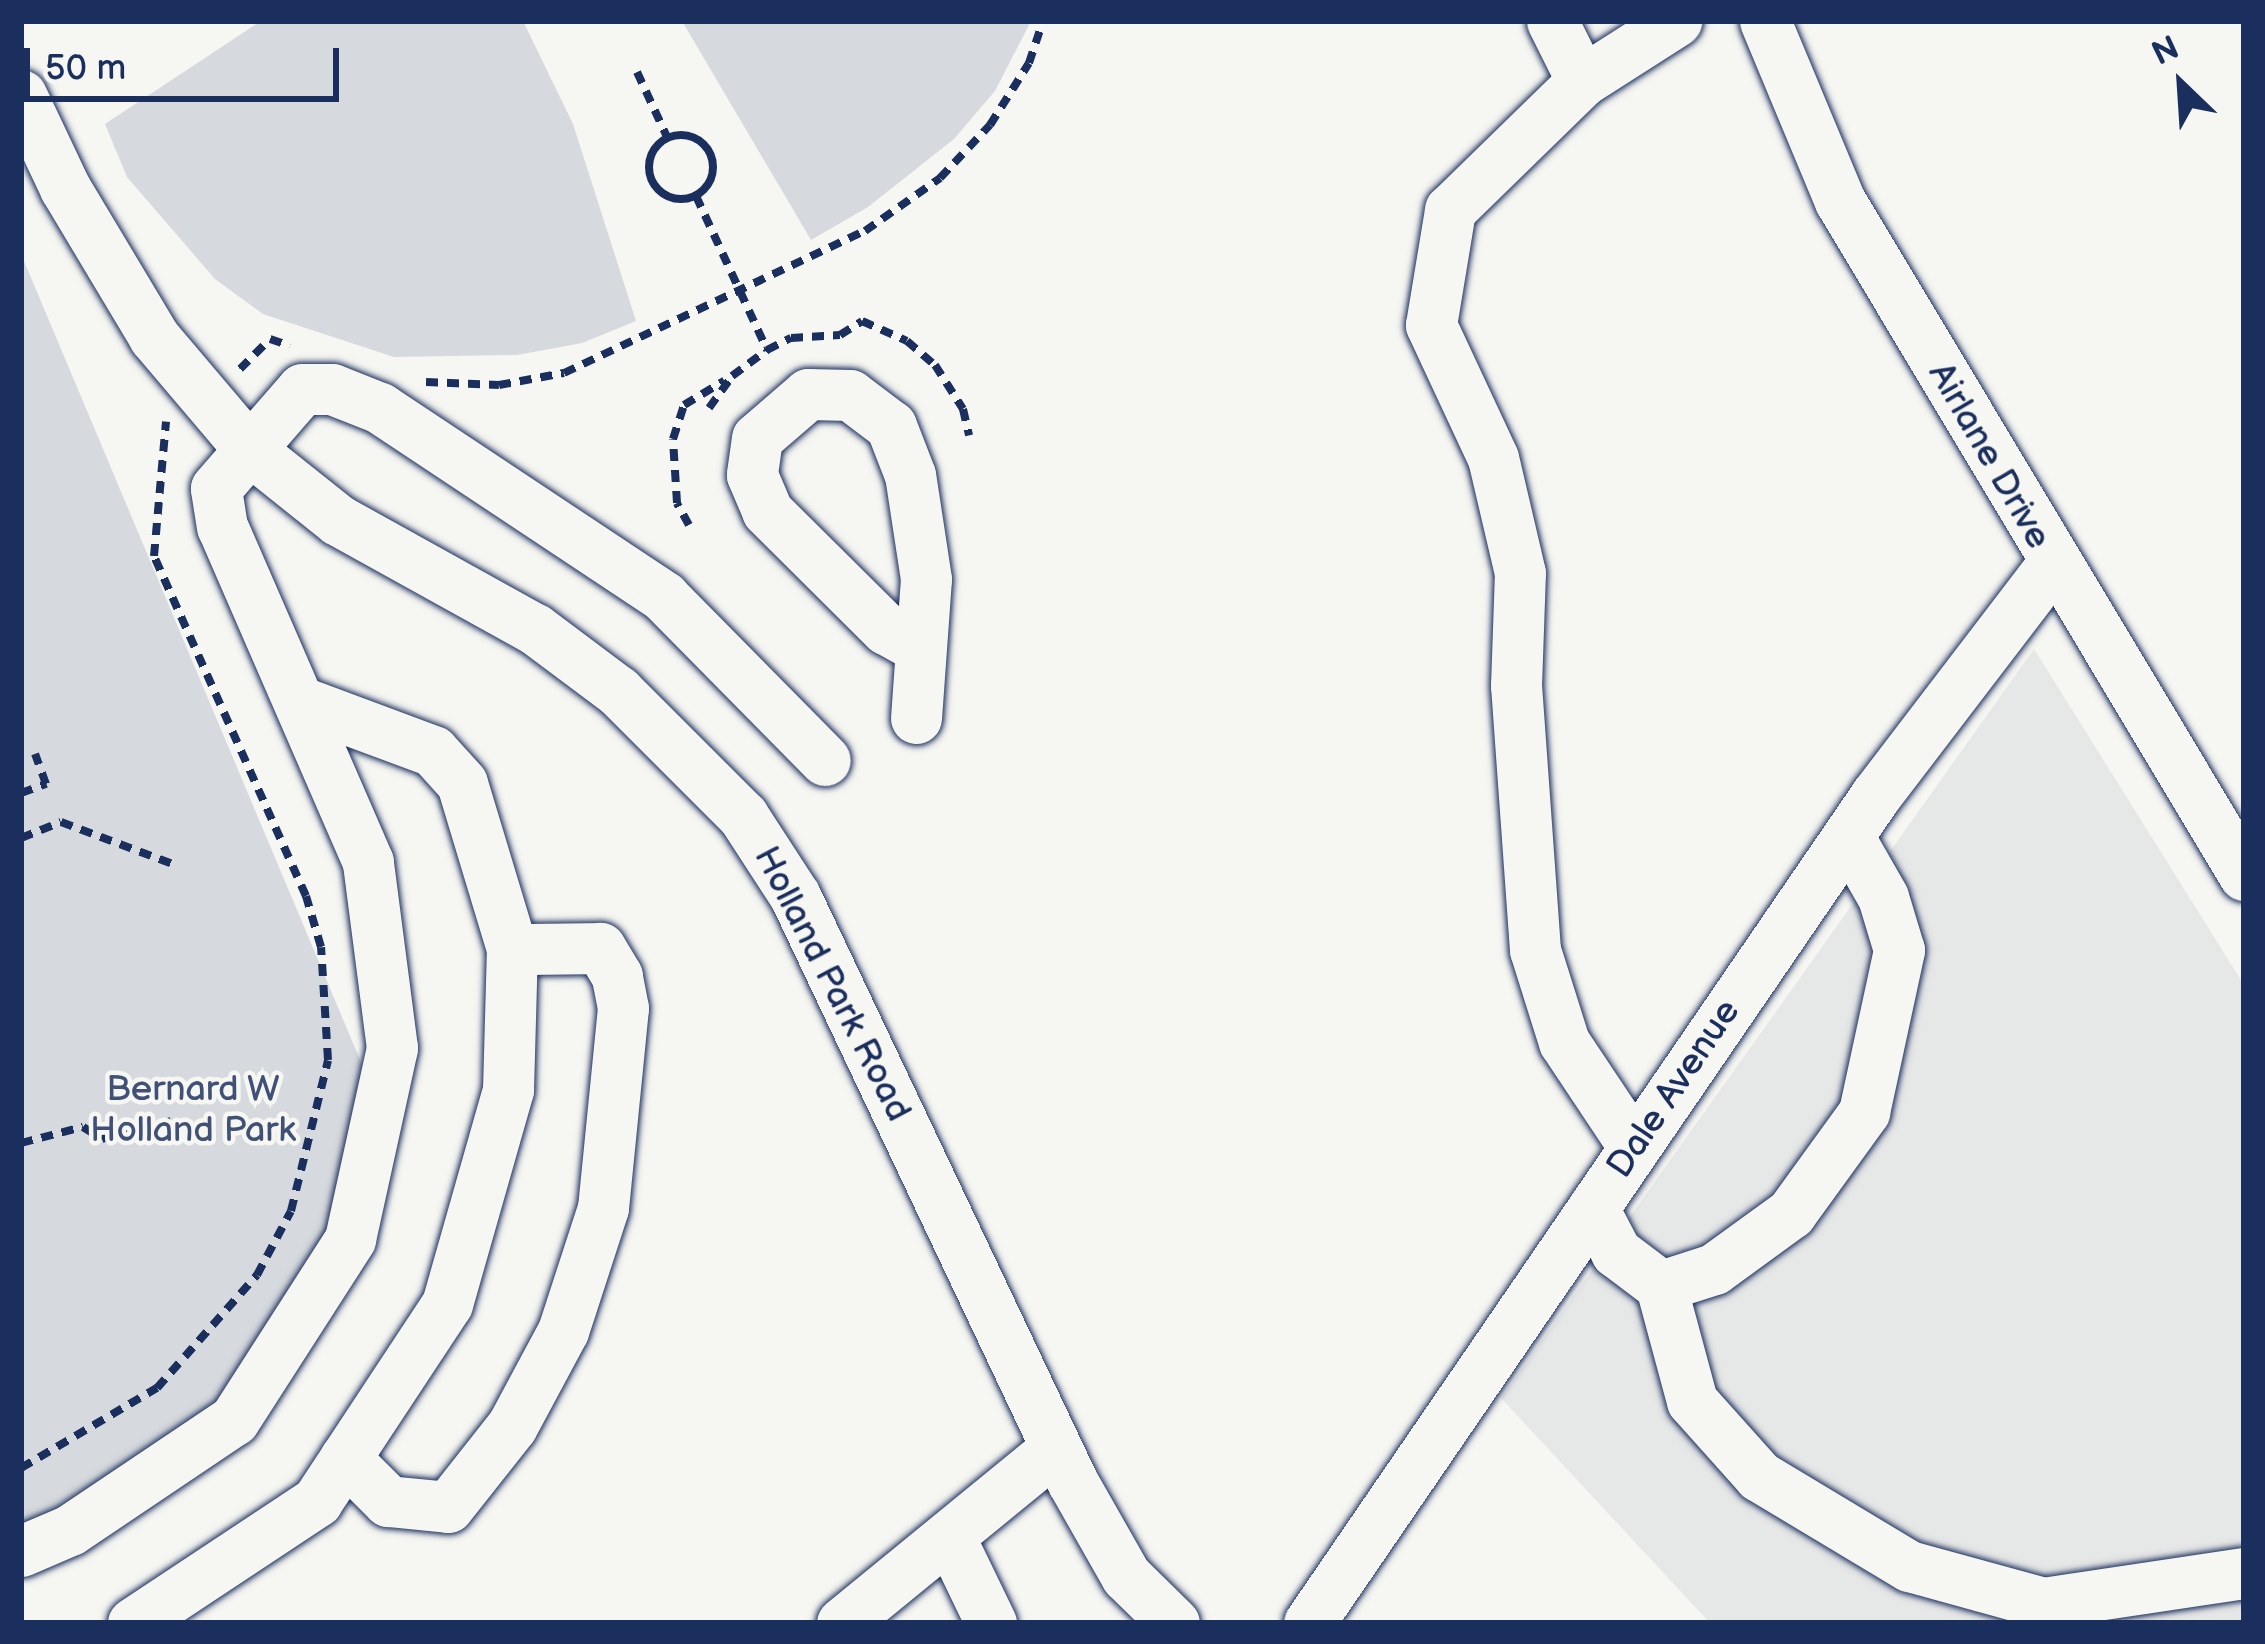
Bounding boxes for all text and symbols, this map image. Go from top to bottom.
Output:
scale bar [30,24,345,98]
north arrow [2121,24,2241,144]
text: N [2146,28,2185,75]
text: 50 m [45,47,126,90]
street label: Airlane Drive [1918,355,2060,557]
street label: Holland Park Road [744,839,920,1129]
street label: Dale Avenue [1599,992,1749,1186]
park label: Bernard W Holland Park [90,1067,296,1152]

